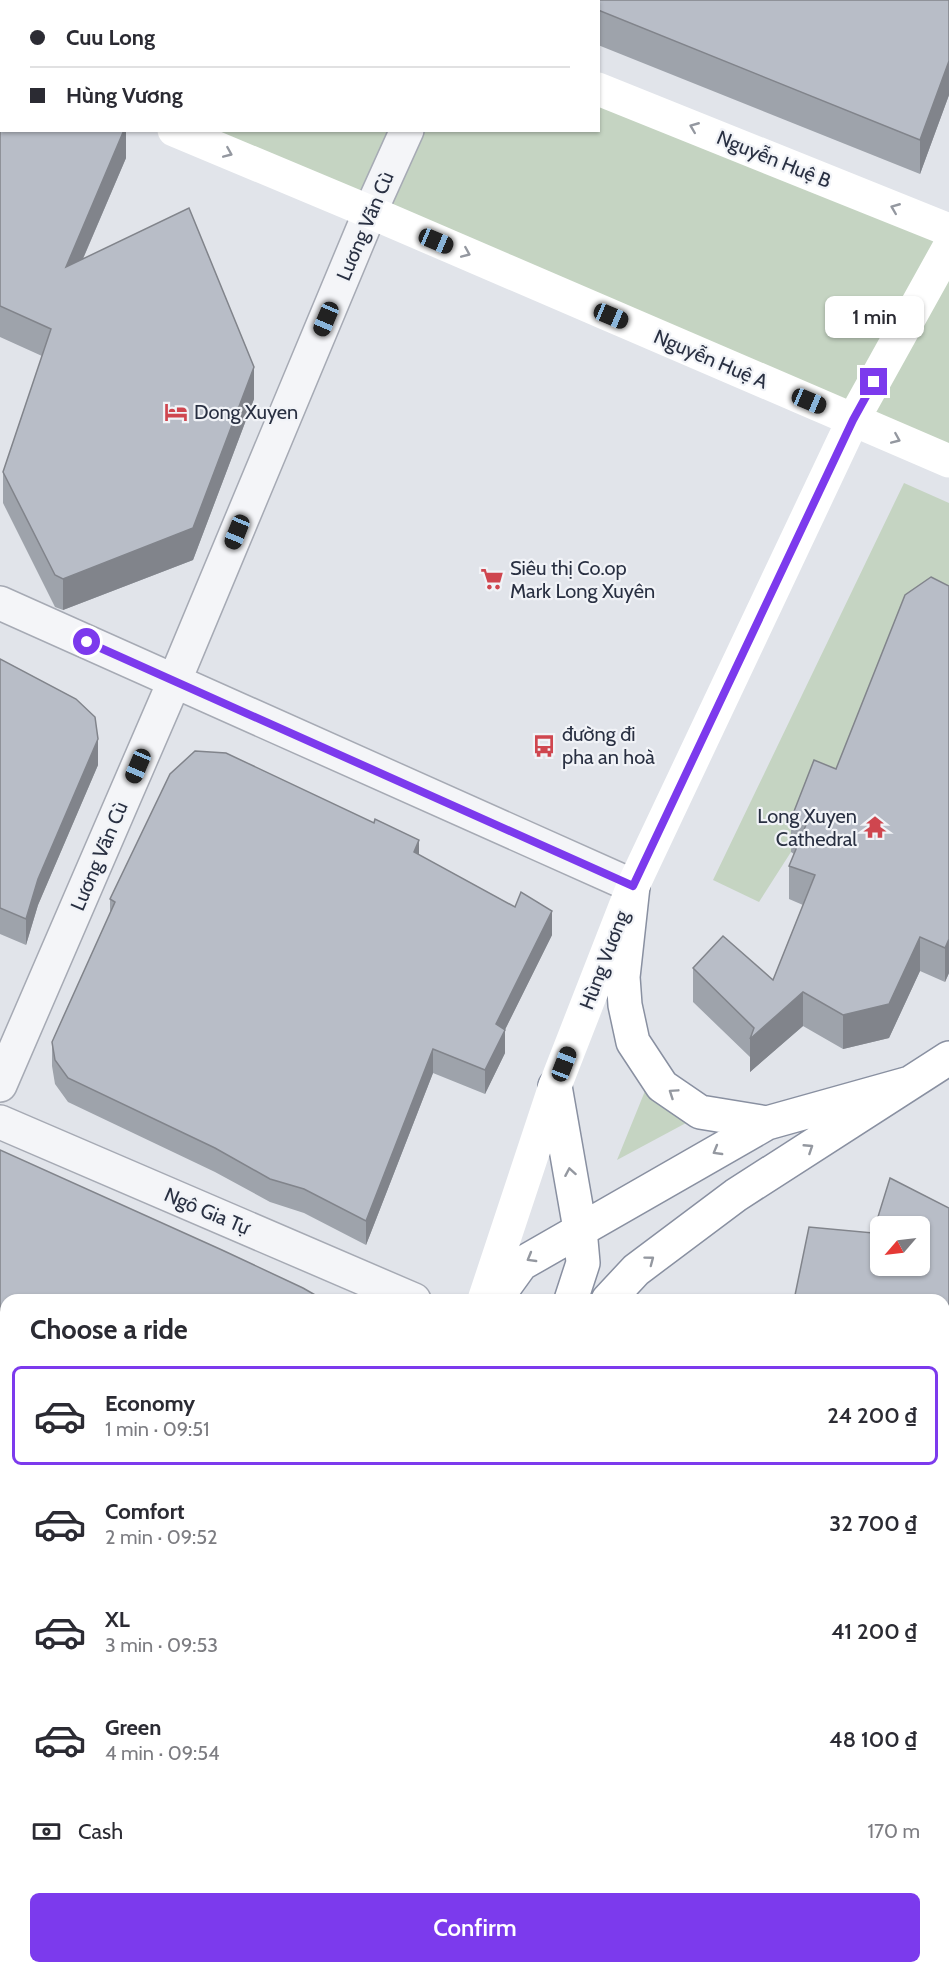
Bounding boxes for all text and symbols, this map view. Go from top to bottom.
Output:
text: Cuu Long [66,24,155,51]
text: Hùng Vương [66,82,183,109]
one-way arrow [690,122,701,134]
street label: Nguyễn Huệ B [713,125,835,193]
one-way arrow [222,146,233,158]
street label: Lương Vãn Cù [331,168,399,284]
one-way arrow [890,203,901,215]
car [416,226,456,256]
one-way arrow [459,246,470,258]
callout: 1 min [824,295,924,337]
car [311,299,341,339]
car [591,301,631,331]
text: 1 min [852,305,897,329]
street label: Nguyễn Huệ A [650,324,772,394]
route end [860,368,887,395]
car [789,386,829,416]
hotel icon: Dong Xuyen [163,399,189,425]
place label: Dong Xuyen [194,400,298,424]
one-way arrow [889,431,900,443]
car [222,512,252,552]
place label: Siêu thị Co.op Mark Long Xuyên [510,556,655,603]
supermarket icon: Siêu thị Co.op Mark Long Xuyên [479,566,505,592]
route start [73,628,100,655]
place label: đường đi pha an hoà [562,722,655,769]
bus stop icon: đường đi pha an hoà [531,733,557,759]
car [123,746,153,786]
street label: Lương Vãn Cù [65,798,133,914]
place label: Long Xuyen Cathedral [757,804,857,851]
temple icon: Long Xuyen Cathedral [862,814,888,840]
street label: Hùng Vương [574,906,634,1013]
car [549,1044,579,1084]
one-way arrow [669,1089,680,1100]
one-way arrow [713,1144,723,1155]
one-way arrow [803,1144,814,1155]
one-way arrow [564,1167,577,1177]
street label: Ngô Gia Tự [161,1182,255,1240]
north arrow [870,1216,930,1276]
map controls [870,1216,930,1276]
one-way arrow [527,1251,537,1262]
one-way arrow [643,1256,654,1267]
text: Choose a ride [30,1313,188,1346]
icon: car [33,1389,87,1443]
text: Economy [105,1390,195,1417]
text: 24 200 ₫ [827,1402,917,1429]
text: 1 min · 09:51 [105,1417,210,1441]
icon: car [33,1497,87,1551]
text: Comfort [105,1498,184,1525]
text: 32 700 ₫ [829,1510,917,1537]
text: 2 min · 09:52 [105,1525,217,1549]
icon: car [33,1605,87,1659]
text: XL [105,1606,130,1633]
text: 41 200 ₫ [831,1618,917,1645]
text: 3 min · 09:53 [105,1633,218,1657]
icon: car [33,1713,87,1767]
text: Green [105,1714,161,1741]
text: 48 100 ₫ [829,1726,917,1753]
text: 4 min · 09:54 [105,1741,220,1765]
icon: cash [30,1815,63,1848]
text: Cash [78,1818,123,1845]
text: 170 m [868,1819,920,1843]
button: Confirm [30,1893,920,1962]

